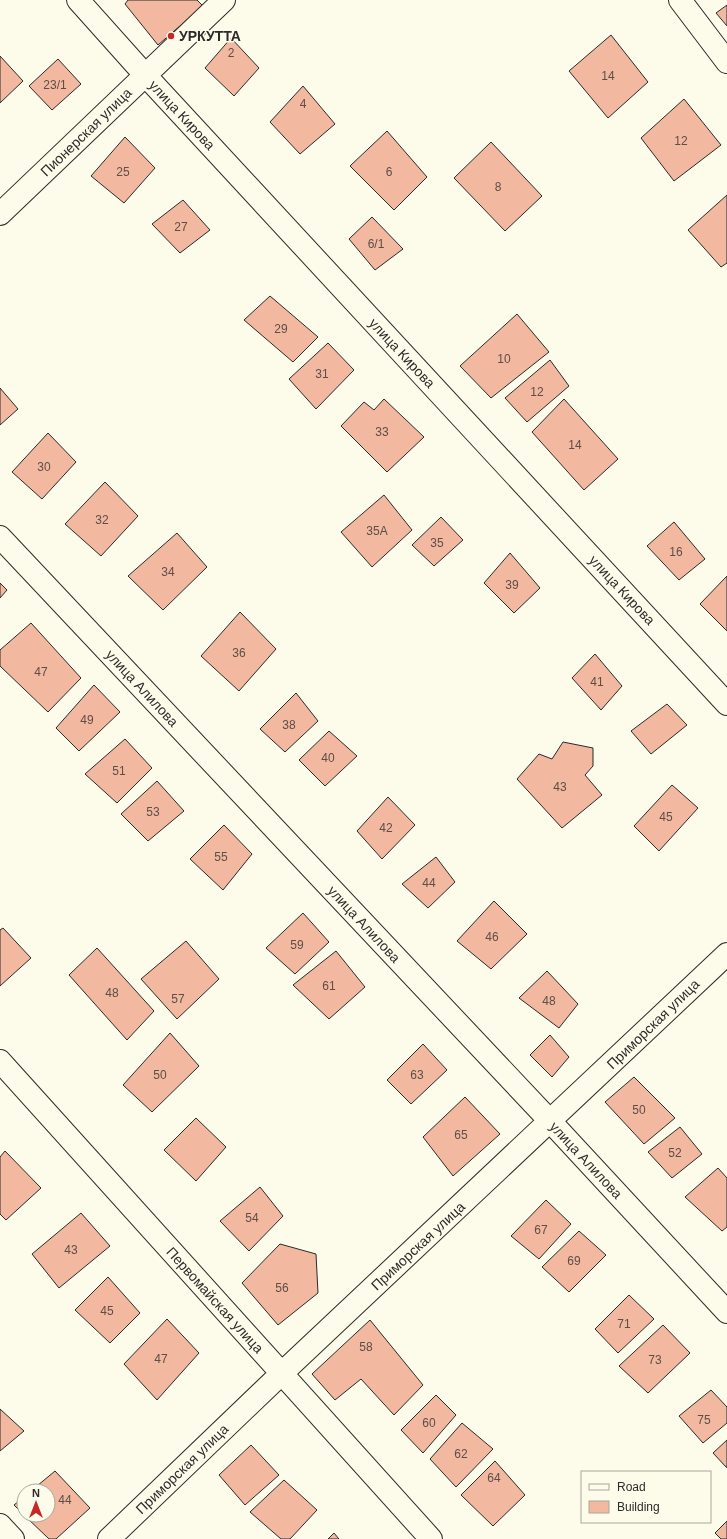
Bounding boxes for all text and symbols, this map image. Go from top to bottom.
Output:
place label: УРКУТТА [179,28,241,44]
marker: УРКУТТА [166,31,176,41]
house number: 2 [228,46,235,60]
house number: 14 [601,69,615,83]
street label: улица Кирова [146,77,218,153]
house number: 23/1 [43,78,67,92]
street label: Пионерская улица [37,84,135,179]
house number: 4 [300,97,307,111]
house number: 12 [674,134,688,148]
house number: 25 [116,165,130,179]
house number: 6 [386,165,393,179]
house number: 8 [495,180,502,194]
house number: 27 [174,220,188,234]
house number: 6/1 [368,237,385,251]
street label: улица Кирова [366,315,438,391]
house number: 29 [274,322,288,336]
house number: 10 [497,352,511,366]
house number: 31 [315,367,329,381]
house number: 12 [530,385,544,399]
house number: 33 [375,425,389,439]
house number: 14 [568,438,582,452]
house number: 30 [37,460,51,474]
house number: 32 [95,513,109,527]
house number: 35А [366,524,388,538]
house number: 35 [430,536,444,550]
house number: 16 [669,545,683,559]
street label: улица Кирова [586,552,658,628]
house number: 34 [161,565,175,579]
house number: 39 [505,578,519,592]
street label: улица Алилова [102,646,182,730]
house number: 36 [232,646,246,660]
house number: 47 [34,665,48,679]
house number: 41 [590,675,604,689]
house number: 49 [80,713,94,727]
house number: 38 [282,718,296,732]
house number: 40 [321,751,335,765]
house number: 51 [112,764,126,778]
house number: 43 [553,780,567,794]
house number: 53 [146,805,160,819]
house number: 45 [659,810,673,824]
house number: 42 [379,821,393,835]
house number: 55 [214,850,228,864]
house number: 44 [422,876,436,890]
street label: улица Алилова [324,882,404,966]
house number: 46 [485,930,499,944]
house number: 59 [290,938,304,952]
street label: Приморская улица [604,976,703,1072]
house number: 61 [322,979,336,993]
house number: 48 [105,986,119,1000]
house number: 57 [171,992,185,1006]
house number: 48 [542,994,556,1008]
house number: 50 [153,1068,167,1082]
house number: 63 [410,1068,424,1082]
house number: 50 [632,1103,646,1117]
street label: улица Алилова [546,1118,626,1202]
house number: 65 [454,1128,468,1142]
house number: 52 [668,1146,682,1160]
street label: Приморская улица [368,1198,468,1293]
house number: 54 [245,1211,259,1225]
house number: 67 [534,1223,548,1237]
house number: 43 [64,1243,78,1257]
street label: Первомайская улица [163,1244,267,1356]
house number: 69 [567,1254,581,1268]
house number: 56 [275,1281,289,1295]
house number: 45 [100,1304,114,1318]
house number: 71 [617,1317,631,1331]
house number: 58 [359,1340,373,1354]
house number: 47 [154,1352,168,1366]
house number: 73 [648,1353,662,1367]
house number: 75 [697,1413,711,1427]
house number: 60 [422,1416,436,1430]
street label: Приморская улица [133,1421,232,1517]
house number: 62 [454,1447,468,1461]
house number: 64 [487,1471,501,1485]
legend [581,1471,711,1523]
text: Road [617,1480,646,1494]
north arrow [16,1483,56,1523]
text: N [32,1487,40,1499]
house number: 44 [58,1493,72,1507]
text: Building [617,1500,660,1514]

